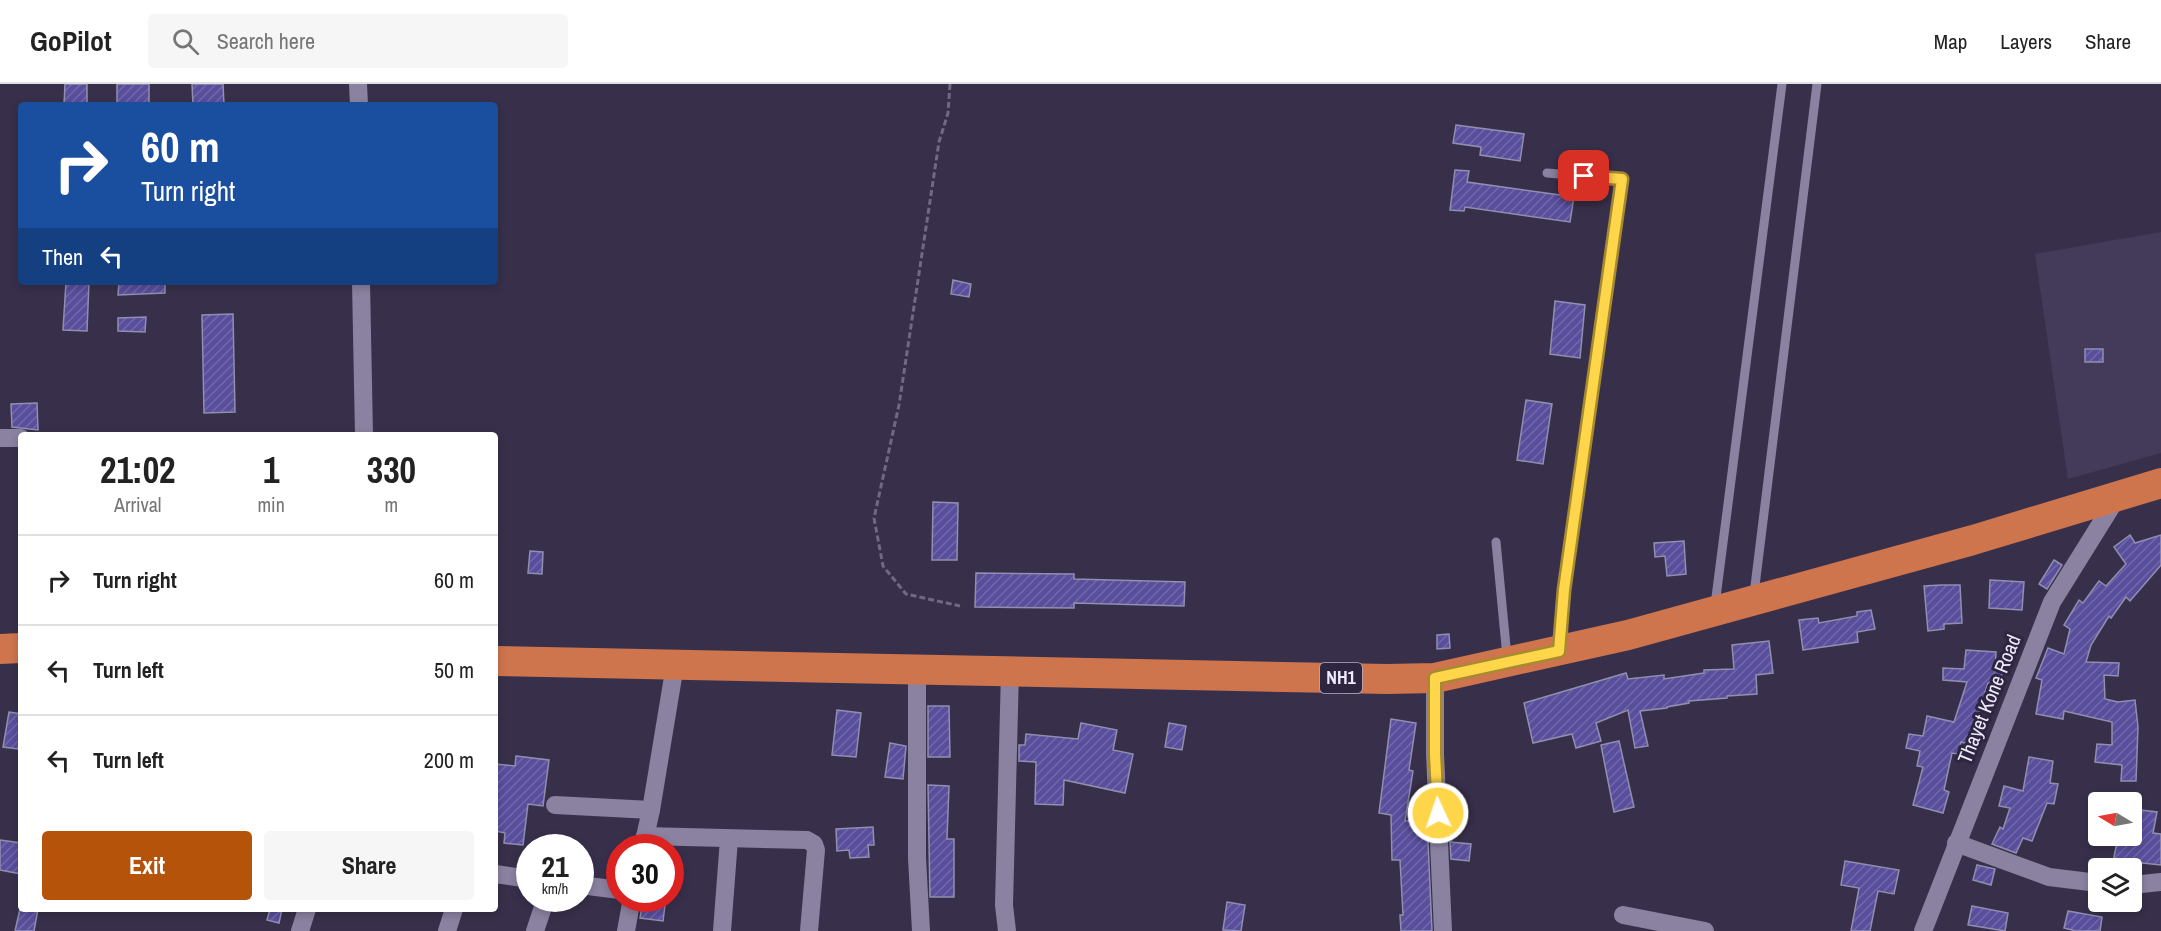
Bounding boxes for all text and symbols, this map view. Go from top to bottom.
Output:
search box [148,14,568,68]
text: GoPilot [30,22,112,60]
icon: search [169,25,202,58]
text: Search here [217,26,315,56]
text: Map [1934,27,1967,56]
text: Layers [2000,27,2052,56]
text: Share [2085,27,2131,56]
text: 60 m [141,119,220,175]
icon: right [42,126,120,204]
pin [1558,150,1609,201]
icon: arrive [1567,159,1600,192]
text: Turn right [141,173,235,209]
icon: left [95,240,128,273]
text: Then [42,242,83,272]
text: 21:02 [100,446,175,494]
text: 1 [263,446,279,494]
text: 330 [367,446,416,494]
text: Arrival [114,491,161,518]
text: min [257,491,285,518]
text: m [385,491,398,518]
icon: right [42,564,75,597]
text: Turn right [93,565,177,595]
text: 60 m [434,565,474,595]
street label: Thayet Kone Road [1950,630,2027,767]
icon: left [42,654,75,687]
text: Turn left [93,655,164,685]
text: 50 m [434,655,474,685]
road number: NH1 [1320,663,1362,693]
icon: left [42,744,75,777]
text: Turn left [93,745,164,775]
text: 200 m [424,745,474,775]
position arrow [1406,781,1470,845]
north arrow [2088,792,2142,846]
map controls [2088,792,2142,912]
button: Exit [42,831,252,900]
button: Share [264,831,474,900]
speed limit sign: 30 [606,834,684,912]
text: 21 [541,846,569,886]
button: layers [2088,858,2142,912]
text: km/h [542,878,568,899]

